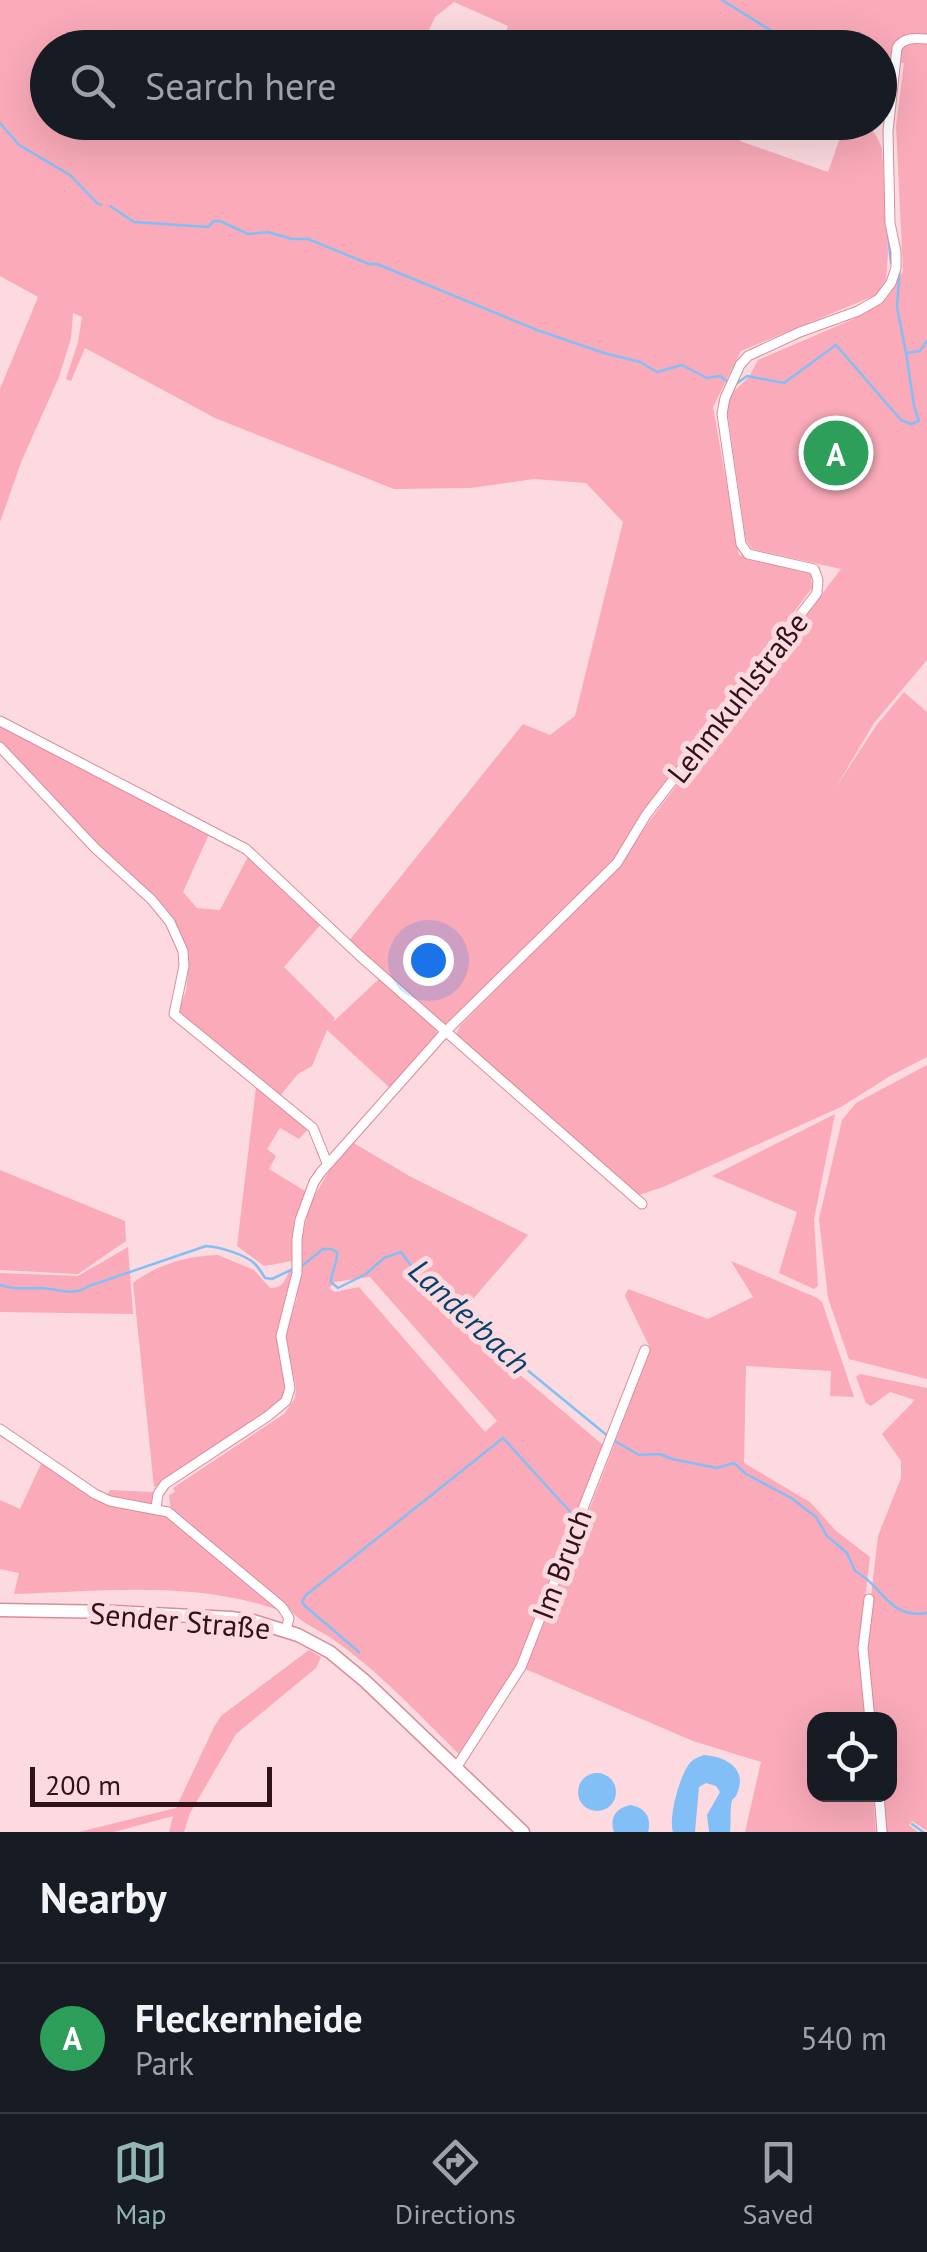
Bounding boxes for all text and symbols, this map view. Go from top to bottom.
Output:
search box [30,30,897,140]
icon: search [65,58,120,113]
text: Search here [145,61,337,110]
pin: A [804,416,868,490]
street label: Lehmkuhlstraße [658,604,816,790]
your location [403,935,454,986]
water label: Landerbach [400,1249,540,1383]
street label: Im Bruch [522,1503,600,1625]
street label: Sender Straße [88,1593,272,1647]
map controls [807,1712,897,1802]
button: locate [807,1712,897,1802]
scale bar [30,1762,272,1806]
text: 200 m [45,1766,121,1803]
text: Nearby [40,1870,167,1925]
text: Fleckernheide [135,1993,363,2042]
text: A [63,2017,82,2059]
text: 540 m [800,2017,887,2059]
text: Park [135,2042,194,2084]
tab: Map [113,2135,168,2232]
tab: Directions [395,2135,516,2232]
tab: Saved [742,2135,814,2232]

